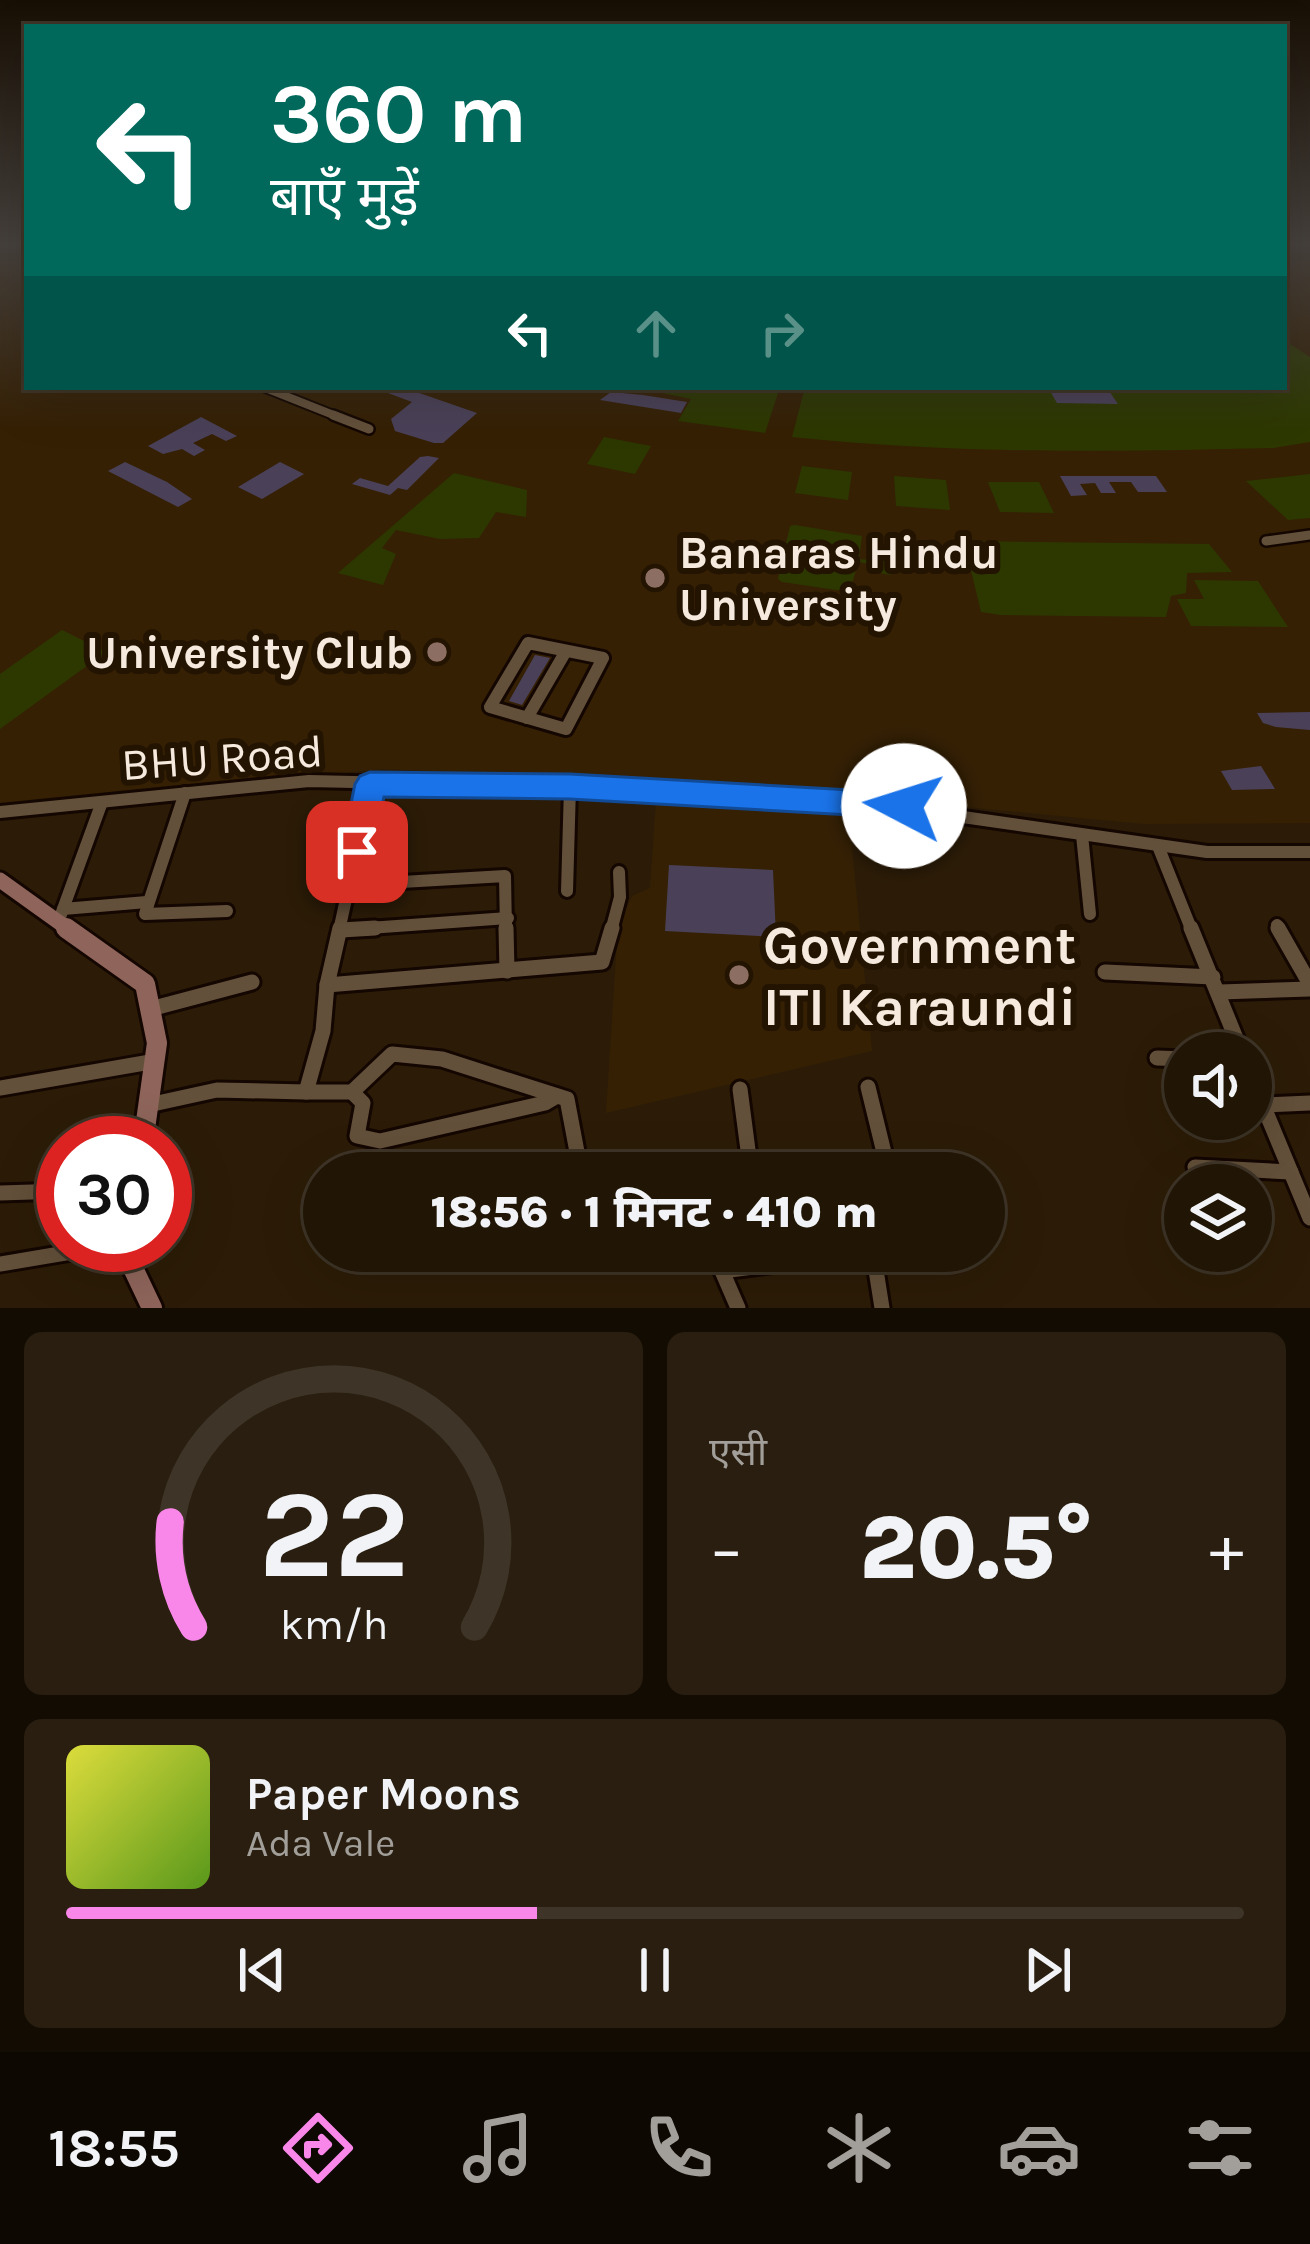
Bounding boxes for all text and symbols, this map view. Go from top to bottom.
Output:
text: 360 m [270,65,527,163]
icon: left [72,72,228,228]
text: बाएँ मुड़ें [270,165,419,229]
icon: left [497,300,563,366]
icon: ahead [623,300,689,366]
icon: right [749,300,815,366]
place label: Banaras Hindu University [679,527,998,632]
marker: Banaras Hindu University [642,565,668,591]
place label: University Club [86,627,413,680]
marker: University Club [424,639,450,665]
street label: BHU Road [120,725,324,791]
position arrow [841,743,967,869]
pin [306,801,408,903]
icon: arrive [324,819,390,885]
place label: Government ITI Karaundi [763,913,1076,1039]
marker: Government ITI Karaundi [726,962,752,988]
map controls [1164,1032,1272,1272]
button: sound [1164,1032,1272,1140]
speed limit sign: 30 [36,1116,192,1272]
button: layers [1164,1164,1272,1272]
text: 18:56 · 1 मिनट · 410 m [431,1186,878,1238]
text: एसी [709,1429,767,1475]
text: 22 [258,1462,409,1607]
text: 20.5° [860,1495,1093,1601]
text: − [709,1510,744,1588]
text: + [1209,1510,1244,1588]
text: km/h [279,1599,388,1649]
text: Paper Moons [246,1768,521,1820]
text: Ada Vale [246,1820,395,1866]
icon: previous [229,1937,295,2003]
icon: pause [622,1937,688,2003]
icon: next [1015,1937,1081,2003]
icon: directions [276,2106,360,2190]
icon: music [456,2106,540,2190]
icon: phone [637,2106,721,2190]
icon: climate [817,2106,901,2190]
icon: car [997,2106,1081,2190]
icon: filters [1178,2106,1262,2190]
text: 18:55 [48,2116,180,2180]

